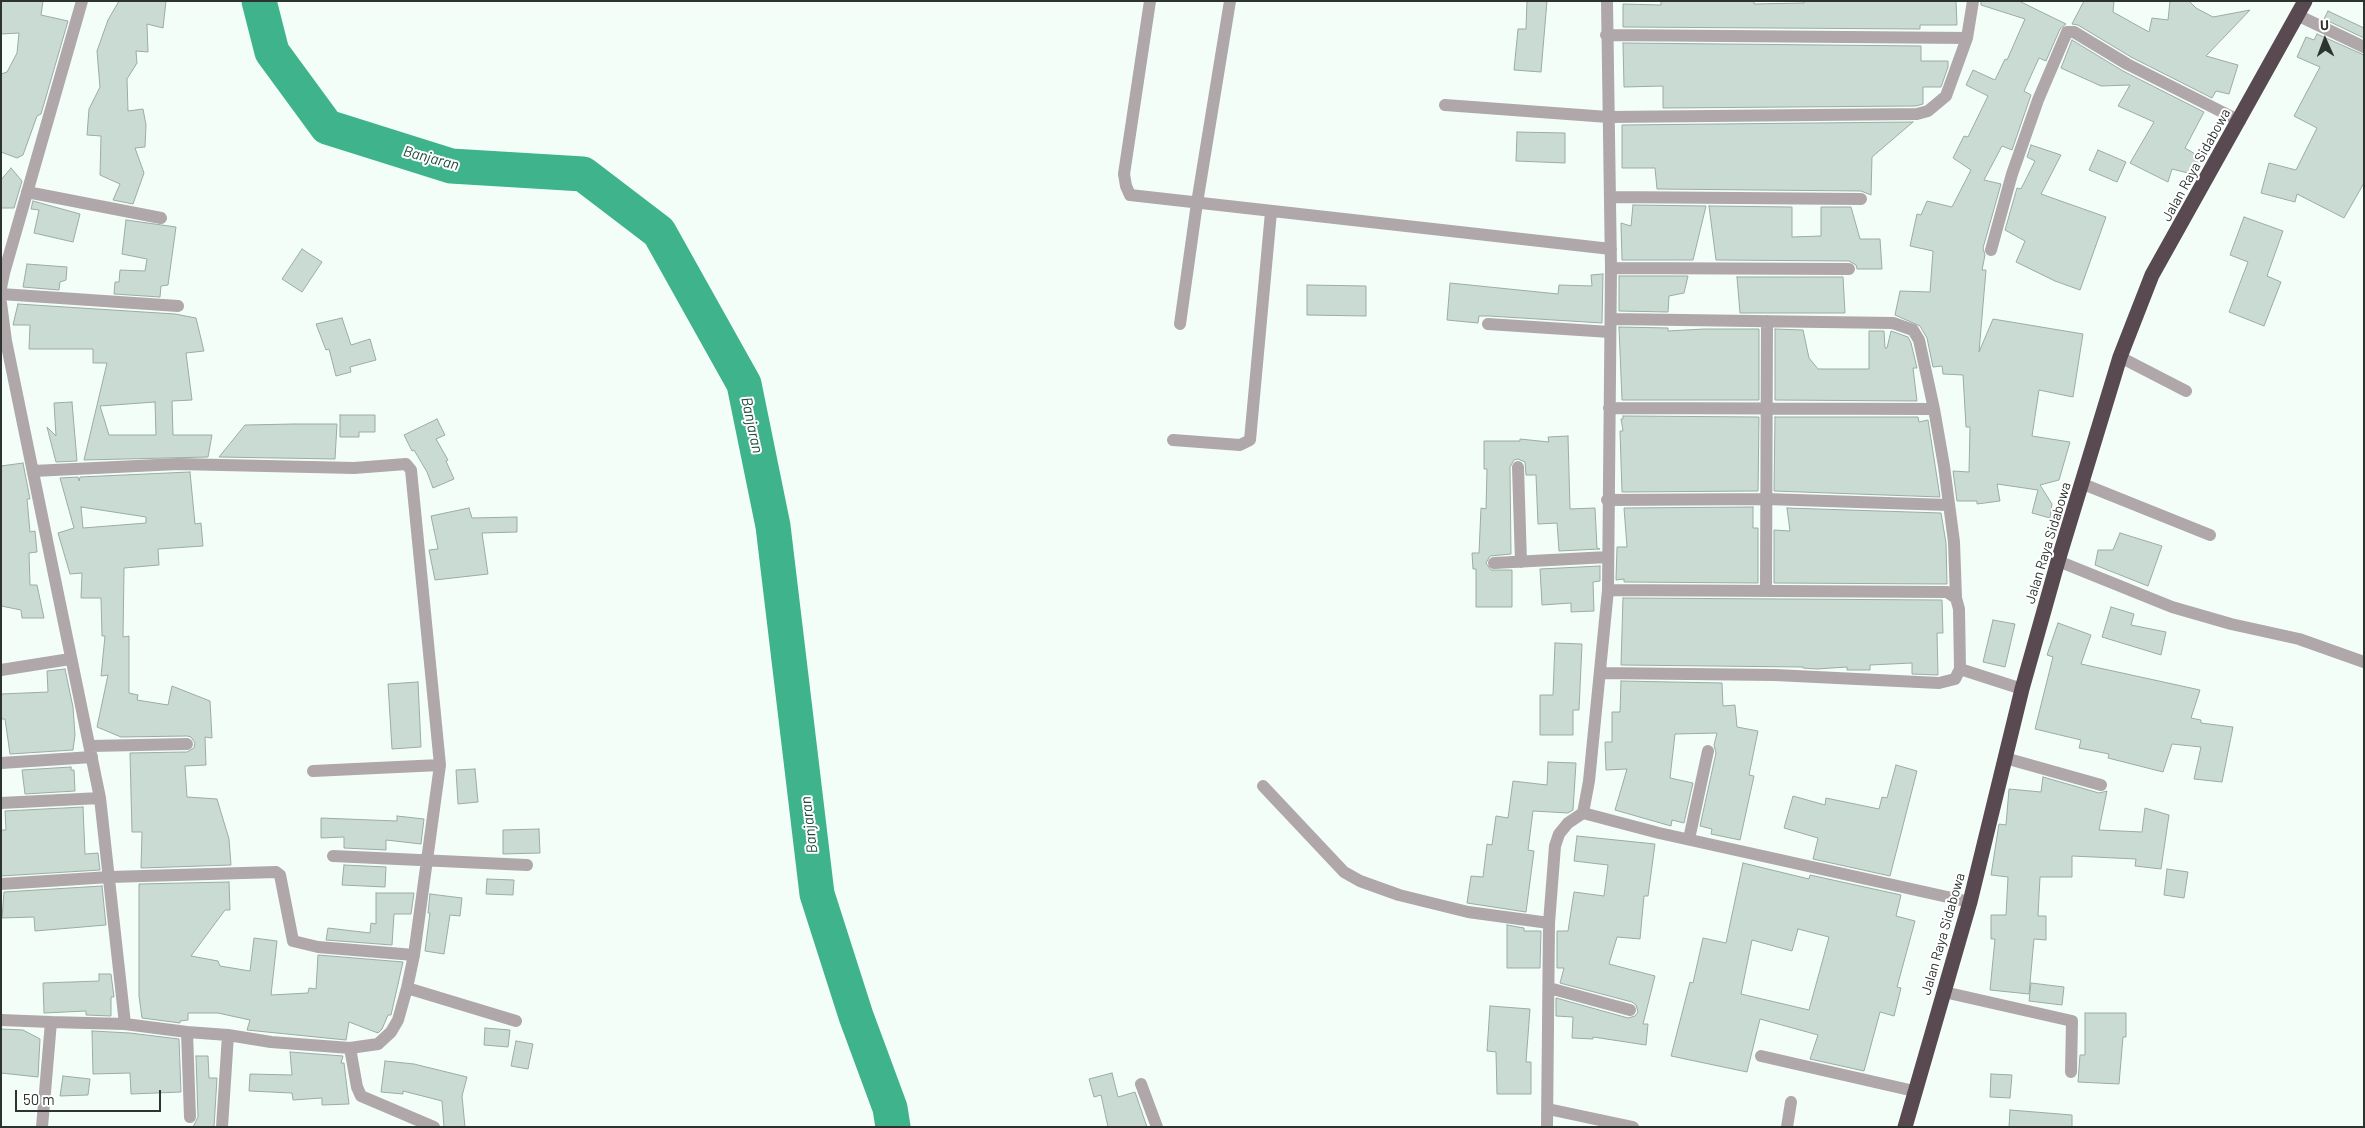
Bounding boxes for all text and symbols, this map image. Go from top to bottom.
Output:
north arrow [2300,15,2350,65]
text: U [2320,16,2329,33]
street label: Jalan Raya Sidabowa [2158,106,2234,224]
water label: Banjaran [401,142,461,174]
water label: Banjaran [737,395,767,455]
street label: Jalan Raya Sidabowa [2021,480,2075,606]
water label: Banjaran [797,796,821,854]
street label: Jalan Raya Sidabowa [1918,871,1968,997]
scale bar [18,1080,164,1112]
text: 50 m [23,1090,55,1108]

